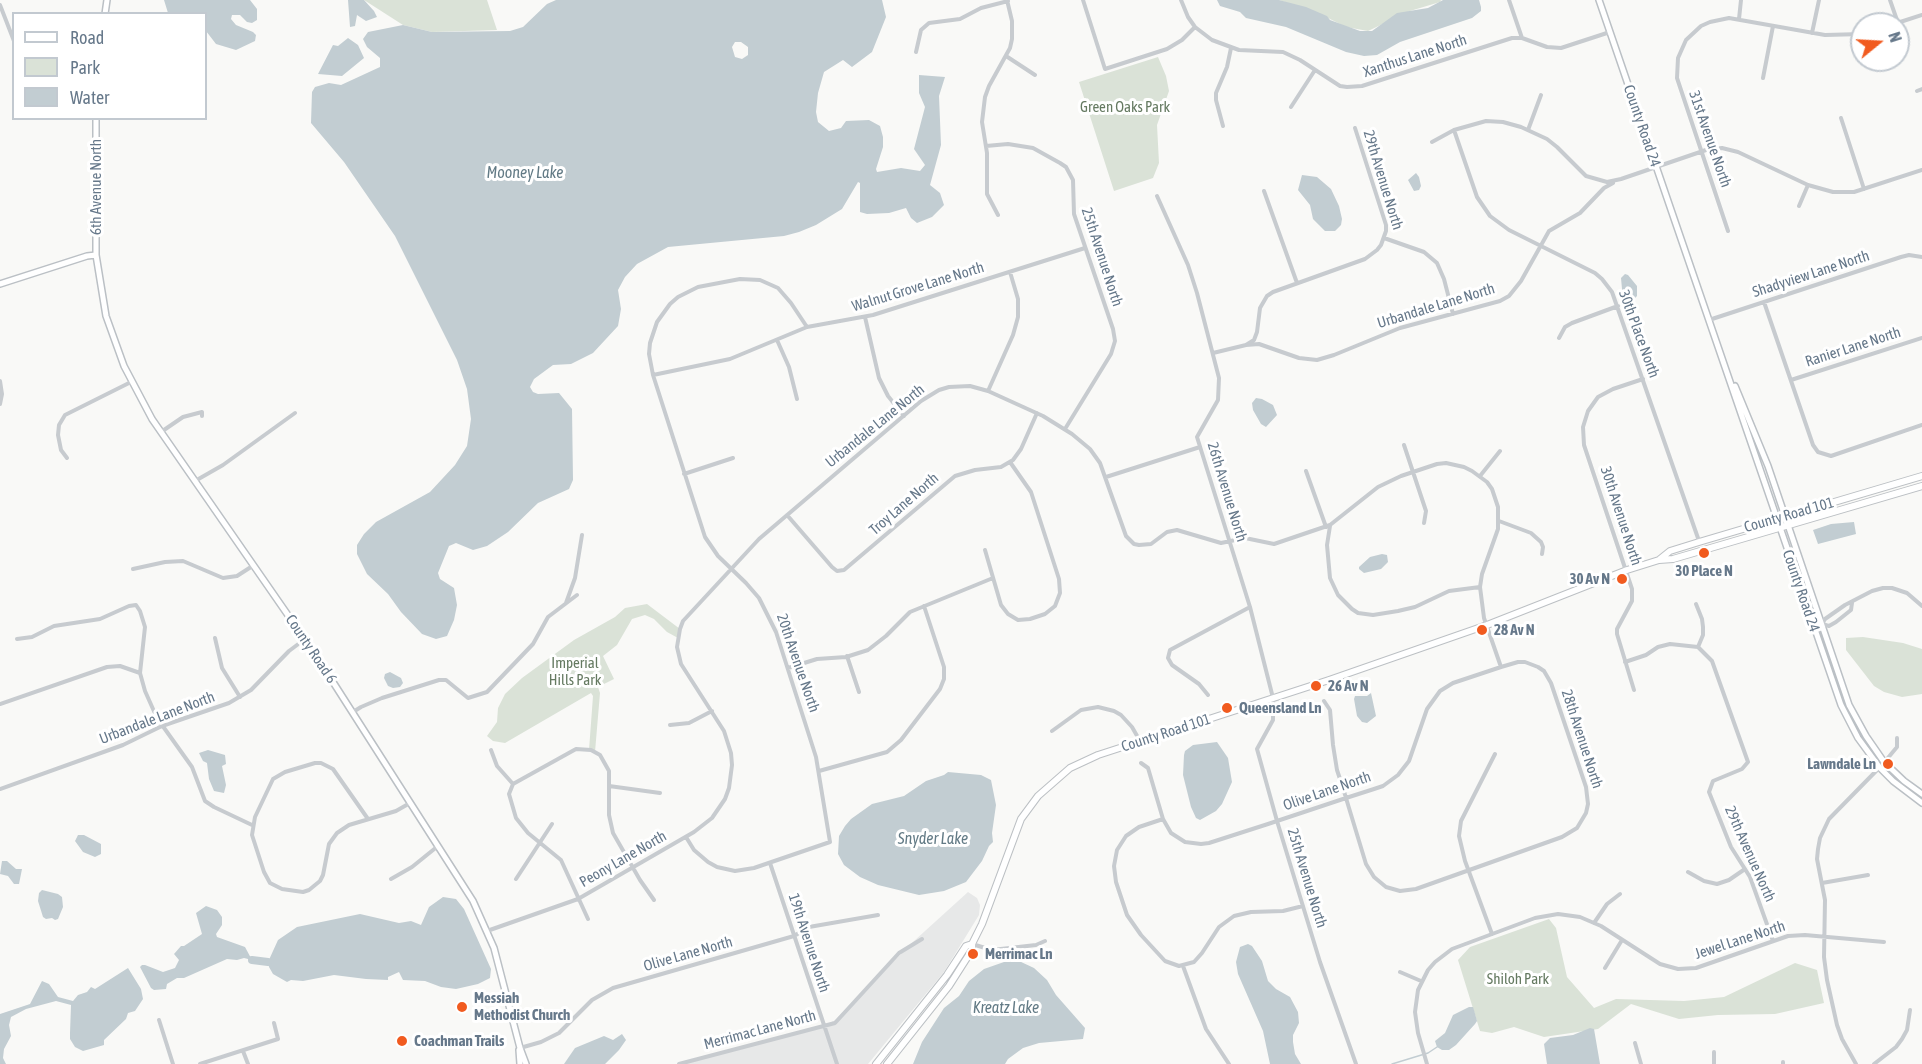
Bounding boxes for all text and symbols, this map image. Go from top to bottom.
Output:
legend [12,12,207,120]
north arrow [1850,12,1910,72]
text: Road [70,27,104,48]
text: N [1885,30,1905,44]
street label: Xanthus Lane North [1361,31,1469,81]
text: Park [70,57,100,78]
street label: County Road 24 [1620,83,1664,169]
text: Water [70,87,109,108]
street label: 31st Avenue North [1685,88,1735,190]
park label: Green Oaks Park [1080,98,1170,116]
street label: 29th Avenue North [1359,128,1407,232]
street label: 6th Avenue North [87,139,105,235]
water label: Mooney Lake [486,163,564,183]
street label: 25th Avenue North [1078,205,1126,309]
street label: Shadyview Lane North [1750,247,1872,301]
street label: Walnut Grove Lane North [850,258,986,316]
street label: Urbandale Lane North [1375,280,1497,332]
street label: 30th Place North [1615,288,1663,380]
street label: Ranier Lane North [1803,323,1903,371]
street label: Urbandale Lane North [822,381,928,471]
street label: 26th Avenue North [1203,440,1251,544]
street label: 30th Avenue North [1597,464,1645,568]
street label: Troy Lane North [866,469,942,539]
street label: County Road 101 [1742,494,1836,536]
marker: 30 Place N [1697,546,1711,560]
street label: County Road 24 [1779,548,1823,634]
place label: 30 Place N [1675,562,1733,580]
place label: 30 Av N [1569,570,1610,588]
marker: 30 Av N [1615,572,1629,586]
street label: County Road 6 [282,611,340,687]
street label: 20th Avenue North [773,611,823,715]
place label: 28 Av N [1494,621,1535,639]
marker: 28 Av N [1475,623,1489,637]
park label: Imperial Hills Park [549,654,601,689]
place label: 26 Av N [1328,677,1369,695]
marker: 26 Av N [1309,679,1323,693]
street label: 28th Avenue North [1558,687,1606,791]
street label: Urbandale Lane North [97,688,217,748]
place label: Queensland Ln [1239,699,1322,717]
marker: Queensland Ln [1220,701,1234,715]
street label: County Road 101 [1119,710,1213,756]
place label: Lawndale Ln [1807,755,1876,773]
marker: Lawndale Ln [1881,757,1895,771]
street label: Olive Lane North [1281,768,1373,814]
street label: 29th Avenue North [1721,803,1779,905]
street label: 25th Avenue North [1283,826,1331,930]
street label: Peony Lane North [576,827,670,891]
water label: Snyder Lake [898,829,968,849]
street label: 19th Avenue North [785,891,833,995]
street label: Jewel Lane North [1693,917,1787,963]
street label: Olive Lane North [641,933,735,975]
place label: Merrimac Ln [985,945,1053,963]
marker: Merrimac Ln [966,947,980,961]
park label: Shiloh Park [1487,970,1549,988]
place label: Messiah Methodist Church [474,989,570,1024]
water label: Kreatz Lake [973,998,1039,1018]
marker: Messiah Methodist Church [455,1000,469,1014]
street label: Merrimac Lane North [702,1006,818,1054]
place label: Coachman Trails [414,1032,504,1050]
marker: Coachman Trails [395,1034,409,1048]

